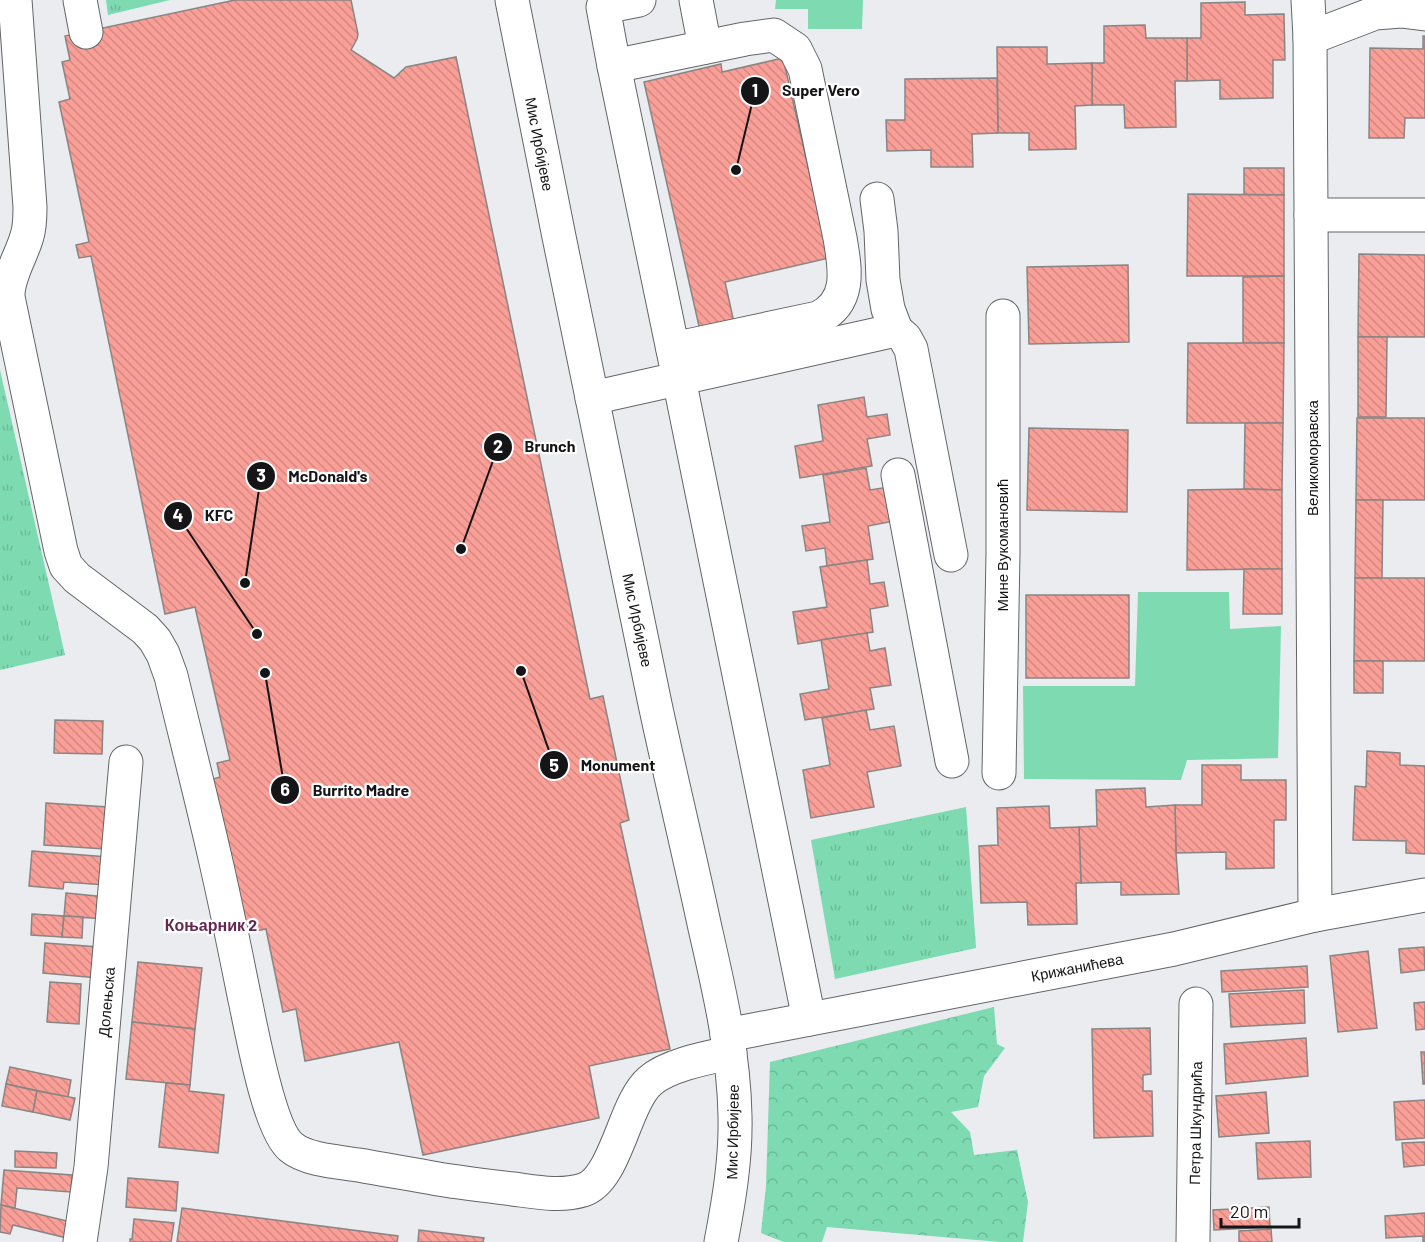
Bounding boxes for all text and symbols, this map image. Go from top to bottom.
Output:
callout: Super Vero [740,74,872,108]
text: 1 [752,79,758,101]
text: Super Vero [782,80,860,99]
street label: Мис Ирбијеве [522,96,558,192]
street label: Великоморавска [1303,399,1321,516]
callout: Brunch [483,430,587,464]
text: 2 [493,435,503,457]
text: Brunch [525,436,575,455]
callout: McDonald's [246,459,379,493]
text: 3 [256,464,266,486]
text: McDonald's [288,466,368,485]
street label: Мине Вукомановић [993,479,1011,611]
callout: KFC [163,499,245,533]
text: 4 [173,504,184,526]
text: KFC [205,505,234,524]
street label: Мис Ирбијеве [619,572,657,668]
callout: Monument [539,748,667,782]
text: 5 [549,754,559,776]
text: Monument [581,755,655,774]
callout: Burrito Madre [270,773,421,807]
text: 6 [280,778,290,800]
text: Burrito Madre [313,780,410,799]
district label: Коњарник 2 [165,915,257,934]
street label: Крижанићева [1029,949,1125,985]
street label: Долењска [94,966,118,1038]
street label: Петра Шкундрића [1185,1060,1205,1185]
street label: Мис Ирбијеве [722,1084,742,1180]
scale bar [1221,1191,1299,1229]
text: 20 m [1230,1200,1268,1222]

